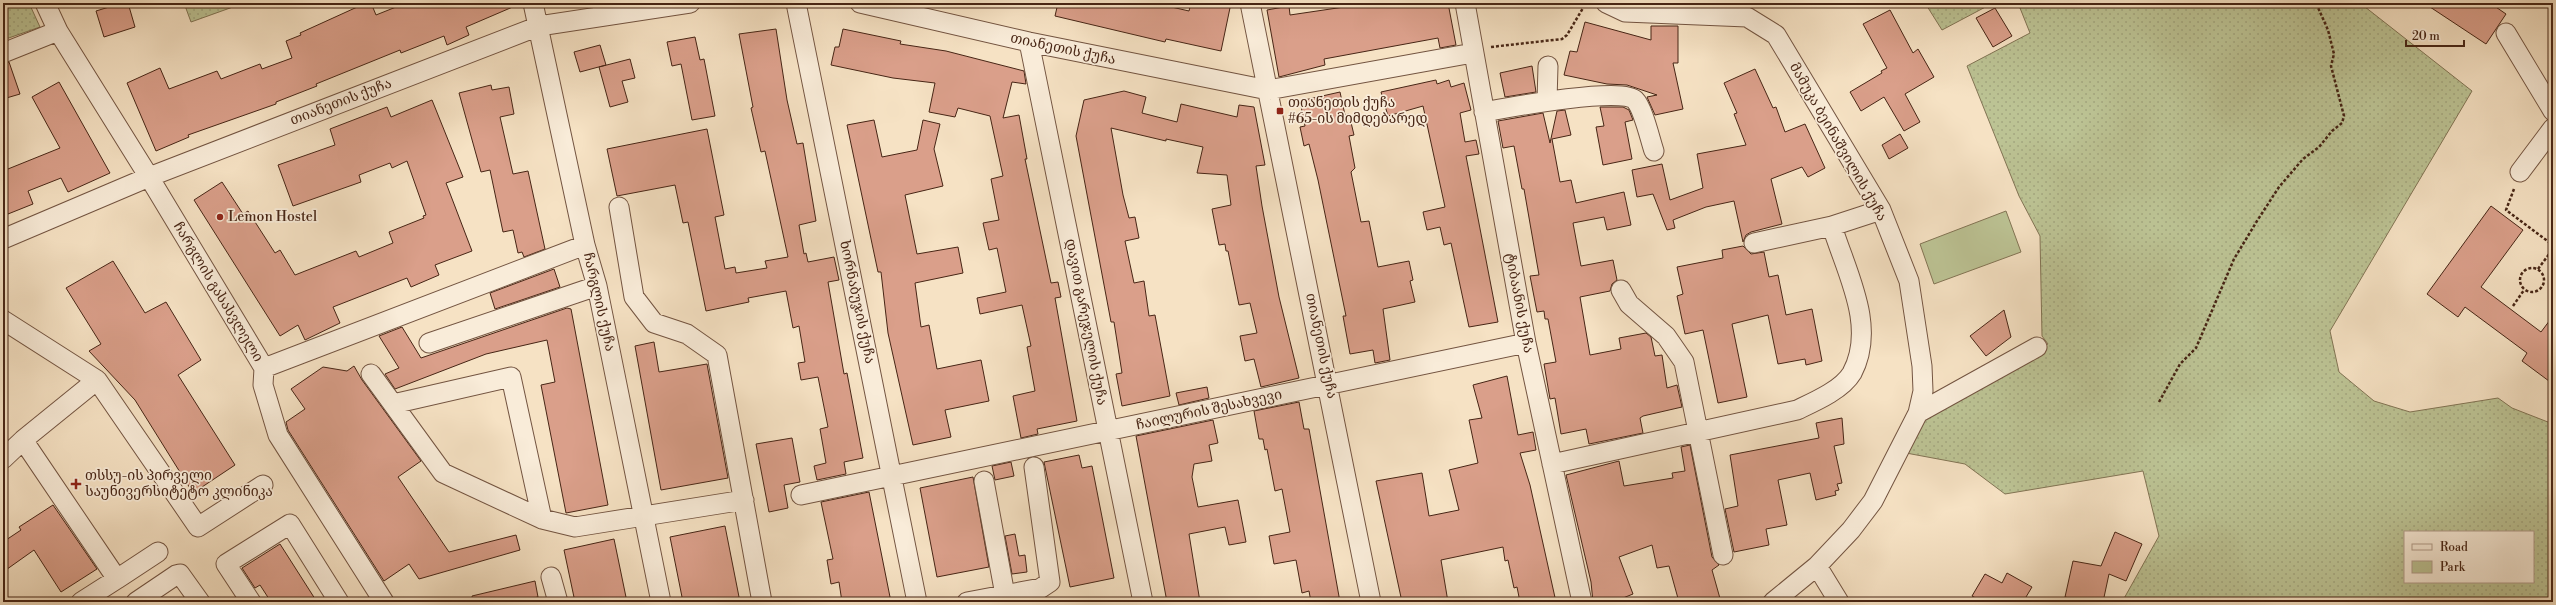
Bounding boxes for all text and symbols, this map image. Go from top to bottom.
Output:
scale bar [2406,22,2464,48]
street label: თიანეთის ქუჩა [1009,29,1117,69]
text: 20 m [2412,29,2440,44]
street label: მამუკა ბეინაშვილის ქუჩა [1785,60,1891,224]
street label: თიანეთის ქუჩა [288,74,394,130]
place label: თიანეთის ქუჩა #65-ის მიმდებარედ [1288,94,1428,128]
marker: თიანეთის ქუჩა #65-ის მიმდებარედ [1275,106,1285,116]
place label: Lemon Hostel [228,208,317,226]
marker: Lemon Hostel [215,212,225,222]
street label: ჩარგლის გასასვლელი [169,219,267,366]
street label: დავით გარეჯელის ქუჩა [1061,237,1111,407]
street label: ხორნაბუჯის ქუჩა [835,239,879,365]
street label: ჩარგლის ქუჩა [579,251,619,353]
street label: ტიბაანის ქუჩა [1500,251,1538,355]
street label: თიანეთის ქუჩა [1301,292,1341,400]
street label: ჩაილურის შესახვევი [1134,386,1284,434]
place label: თსსუ-ის პირველი საუნივერსიტეტო კლინიკა [85,467,273,501]
marker: თსსუ-ის პირველი საუნივერსიტეტო კლინიკა [70,478,82,490]
legend [2404,531,2534,583]
text: Road [2440,540,2468,555]
text: Park [2440,560,2466,575]

